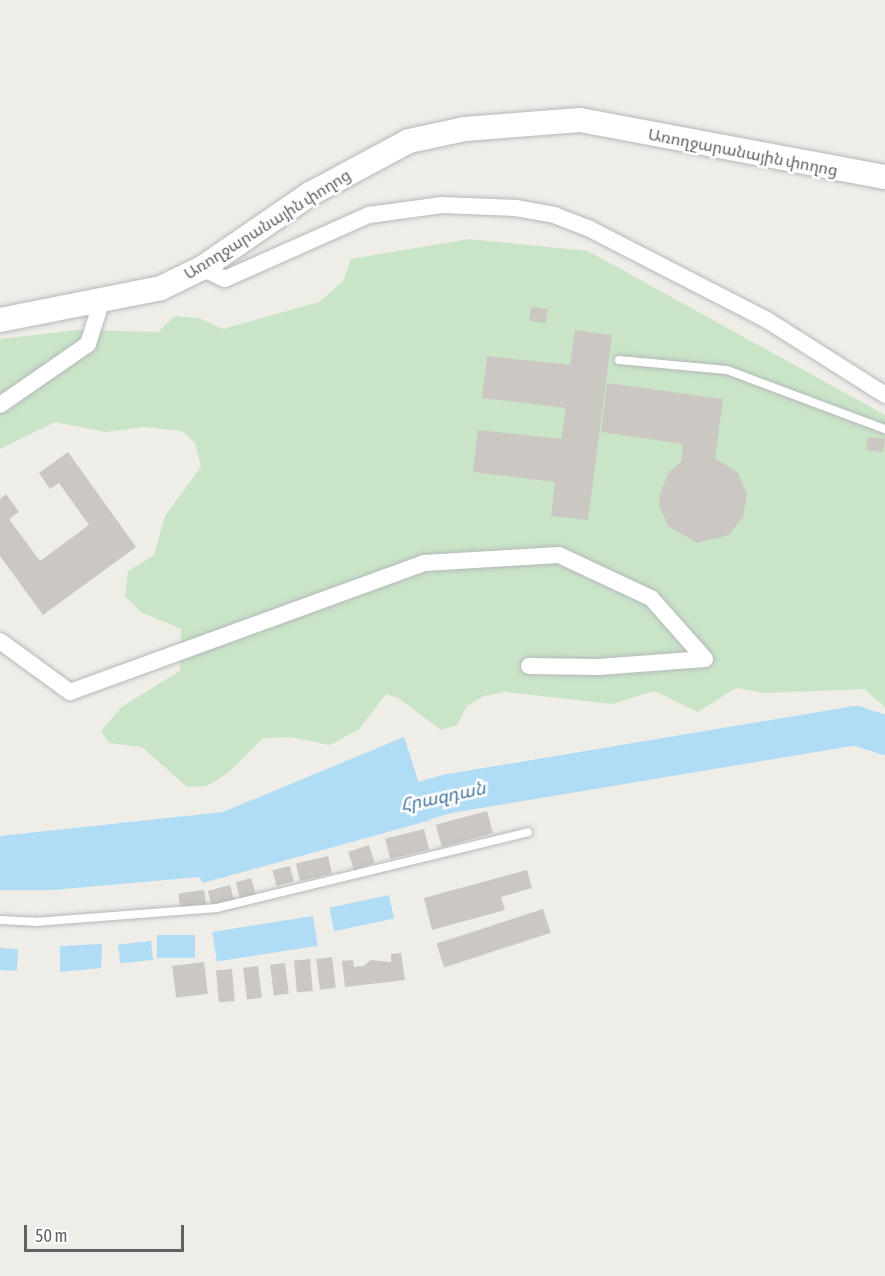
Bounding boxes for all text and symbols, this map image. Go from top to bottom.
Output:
street label: Առողջարանային փողոց [647,124,839,180]
street label: Առողջարանային փողոց [180,165,354,283]
water label: Հրազդան [399,777,487,817]
scale bar [27,1213,188,1251]
text: 50 m [35,1225,67,1246]

